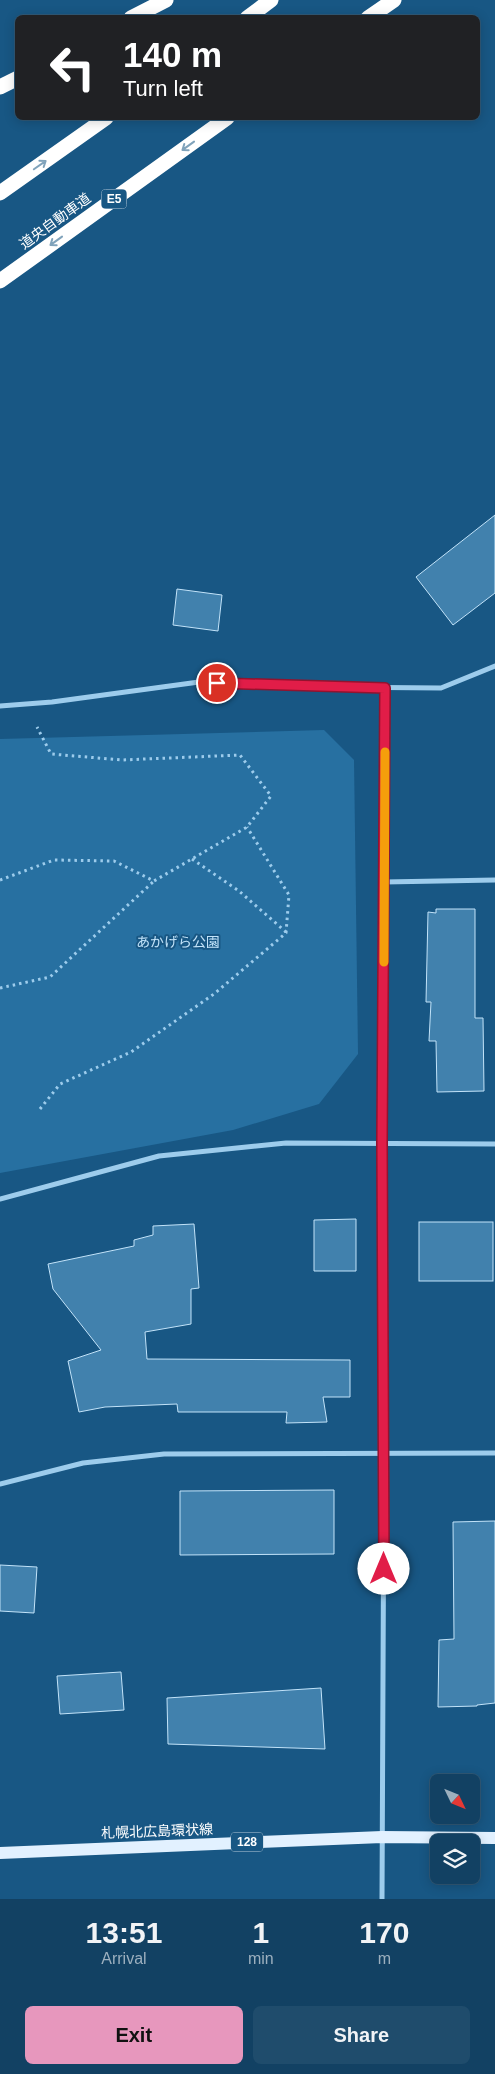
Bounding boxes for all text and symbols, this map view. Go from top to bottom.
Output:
icon: left [40,35,105,100]
text: 140 m [123,35,222,74]
text: Turn left [123,76,203,101]
one-way arrow [181,141,195,151]
one-way arrow [33,160,47,170]
street label: 道央自動車道 [16,190,94,252]
road number: E5 [102,190,126,208]
one-way arrow [49,236,63,246]
pin [196,662,238,704]
icon: arrive [203,669,231,697]
park label: あかげら公園 [136,934,220,950]
position arrow [357,1542,409,1594]
north arrow [430,1774,480,1824]
map controls [430,1774,480,1884]
street label: 札幌北広島環状線 [101,1821,213,1841]
road number: 128 [231,1832,263,1851]
button: layers [430,1834,480,1884]
text: 13:51 [86,1916,162,1949]
text: 1 [252,1916,269,1949]
text: 170 [359,1916,409,1949]
text: Arrival [101,1950,147,1967]
text: min [248,1950,274,1967]
text: m [378,1950,391,1967]
button: Exit [25,2006,243,2064]
button: Share [253,2006,470,2064]

